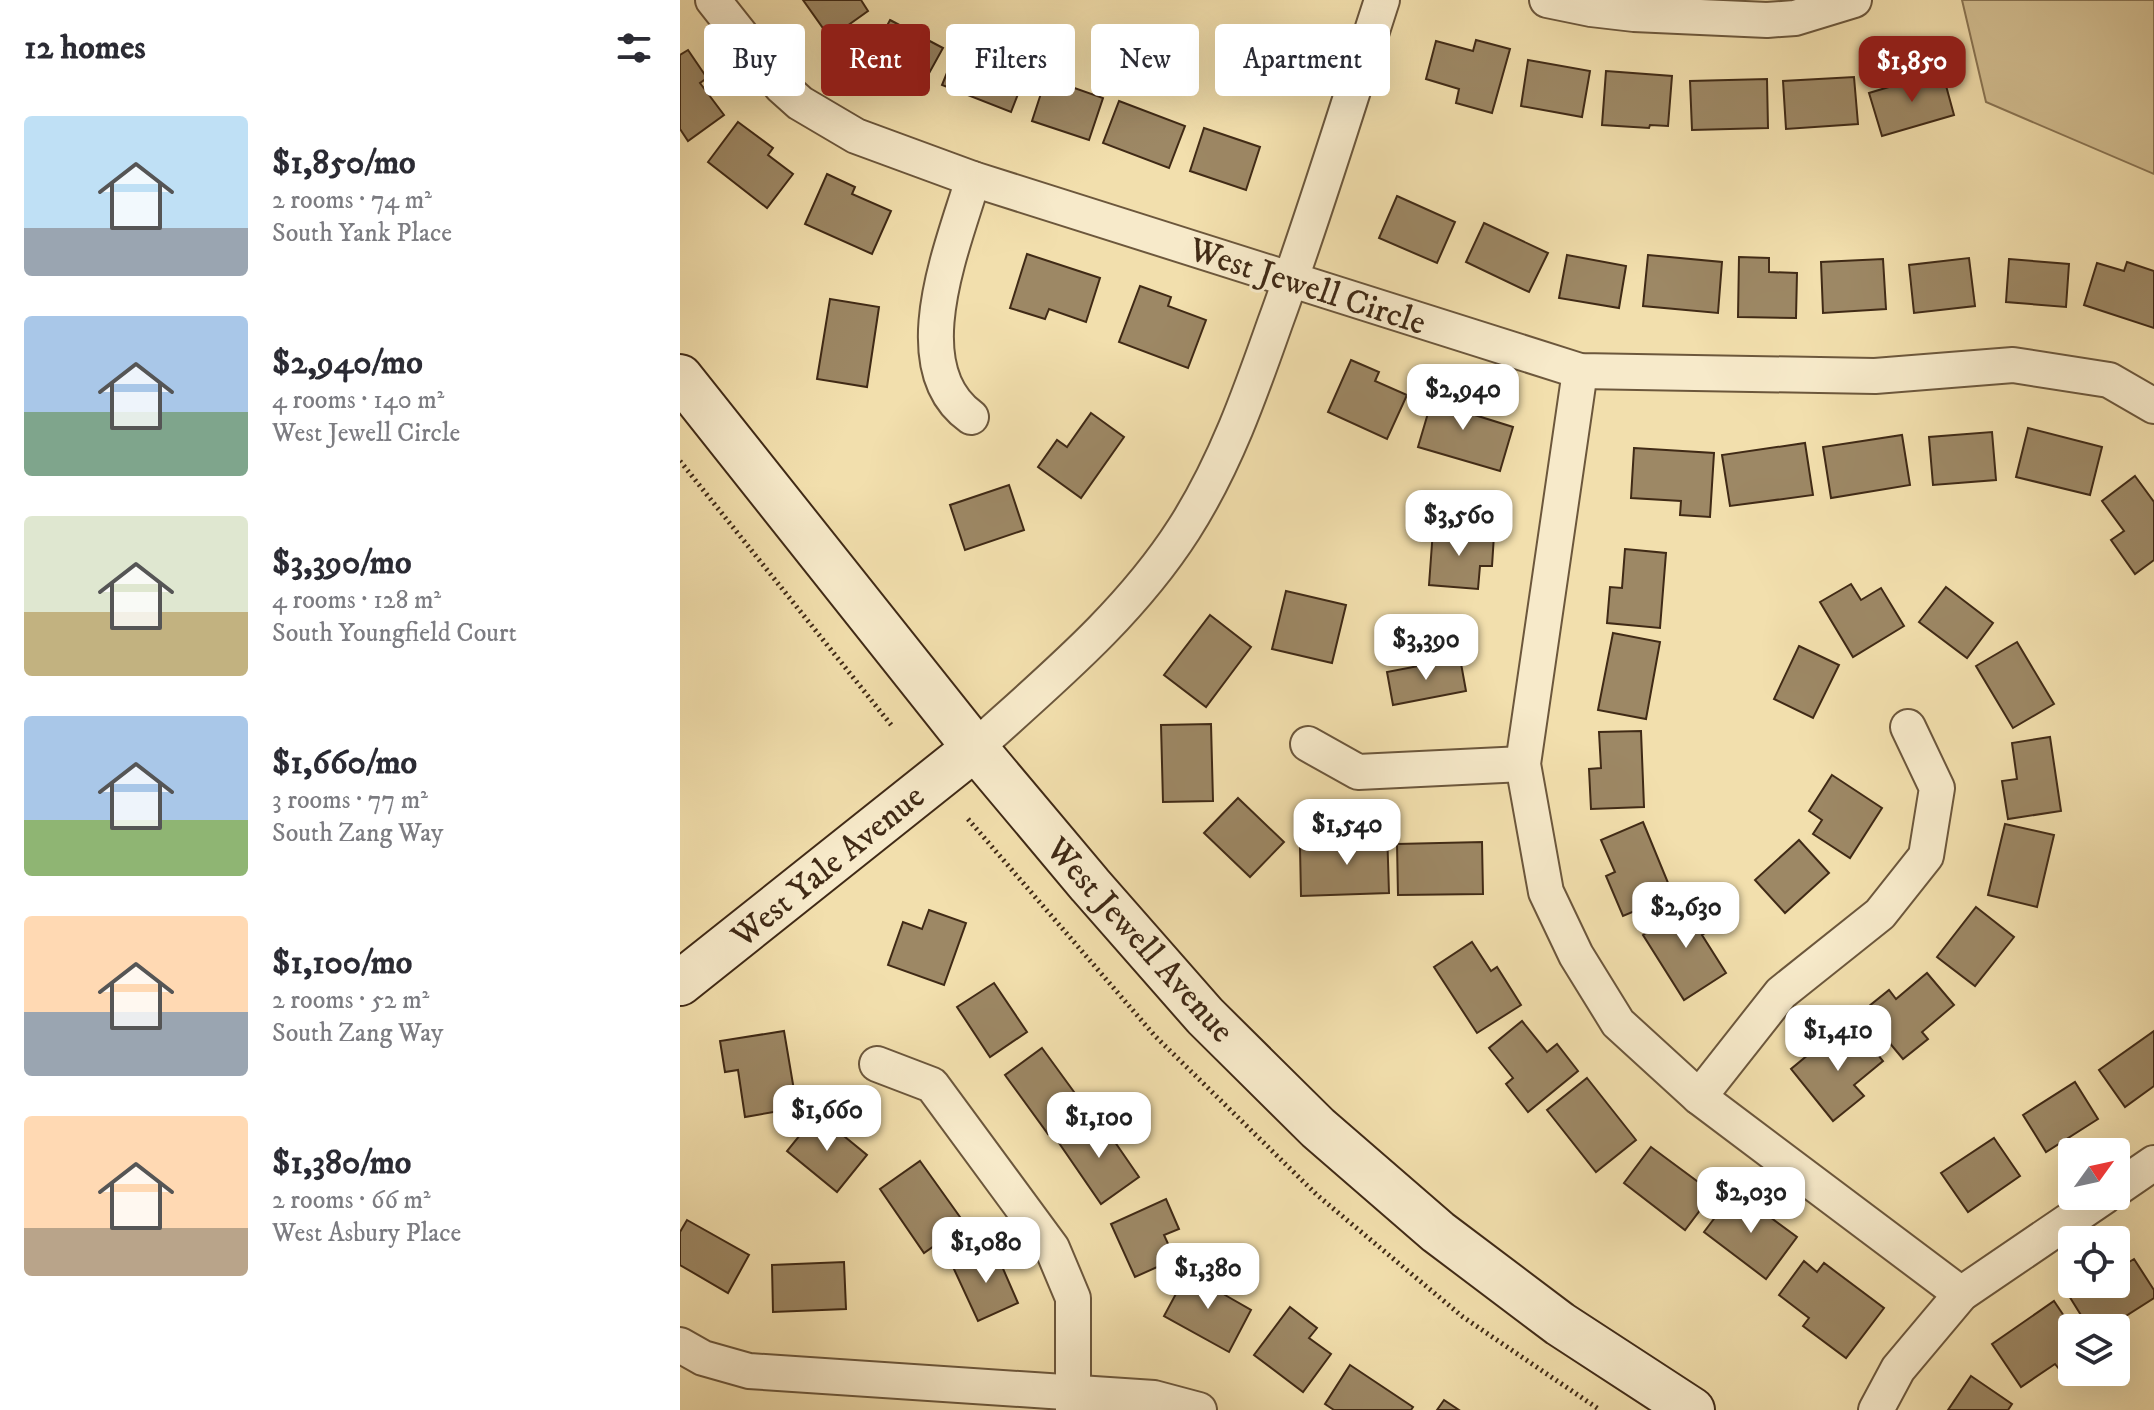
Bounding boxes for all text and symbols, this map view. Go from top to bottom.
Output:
chip: Buy [704,24,805,96]
chip: Rent [821,24,930,96]
chip: Filters [946,24,1075,96]
chip: New [1091,24,1199,96]
chip: Apartment [1215,24,1390,96]
icon: filters [612,26,656,70]
text: 12 homes [24,27,146,69]
pin: $1,850 [1847,36,1977,104]
text: $1,850 [1877,45,1947,78]
text: $1,850/mo [272,142,416,184]
icon: home [88,148,184,244]
text: 2 rooms · 74 m² [272,184,432,217]
text: South Yank Place [272,217,452,250]
street label: West Jewell Circle [1183,229,1431,345]
text: $2,940/mo [272,342,423,384]
icon: home [88,348,184,444]
pin: $2,940 [1398,364,1528,432]
text: $2,940 [1425,373,1501,406]
text: 4 rooms · 140 m² [272,384,444,417]
text: West Jewell Circle [272,417,460,450]
pin: $3,560 [1394,490,1524,558]
text: $3,560 [1424,499,1494,532]
text: $3,390/mo [272,542,412,584]
icon: home [88,548,184,644]
text: 4 rooms · 128 m² [272,584,441,617]
pin: $3,390 [1361,614,1491,682]
text: South Youngfield Court [272,617,517,650]
text: $3,390 [1392,623,1460,656]
text: $1,660/mo [272,742,417,784]
icon: home [88,748,184,844]
street label: West Yale Avenue [722,776,933,958]
text: 3 rooms · 77 m² [272,784,428,817]
pin: $1,540 [1282,799,1412,867]
text: $1,540 [1312,808,1382,841]
text: South Zang Way [272,817,443,850]
street label: West Jewell Avenue [1036,828,1243,1052]
pin: $2,630 [1621,882,1751,950]
text: $2,630 [1650,891,1722,924]
text: $1,100/mo [272,942,412,984]
icon: home [88,948,184,1044]
text: 2 rooms · 52 m² [272,984,429,1017]
pin: $1,410 [1773,1005,1903,1073]
text: $1,410 [1803,1014,1873,1047]
text: South Zang Way [272,1017,443,1050]
pin: $1,660 [762,1085,892,1153]
pin: $1,100 [1034,1092,1164,1160]
text: $1,660 [791,1094,863,1127]
text: $1,100 [1065,1101,1133,1134]
north arrow [2058,1138,2130,1210]
map controls [2058,1138,2130,1386]
text: $1,380/mo [272,1142,411,1184]
icon: home [88,1148,184,1244]
pin: $2,030 [1686,1167,1816,1235]
text: $2,030 [1715,1176,1787,1209]
text: 2 rooms · 66 m² [272,1184,431,1217]
text: West Asbury Place [272,1217,461,1250]
pin: $1,080 [921,1217,1051,1285]
text: $1,080 [950,1226,1022,1259]
button: locate [2058,1226,2130,1298]
pin: $1,380 [1143,1243,1273,1311]
text: $1,380 [1174,1252,1242,1285]
button: layers [2058,1314,2130,1386]

